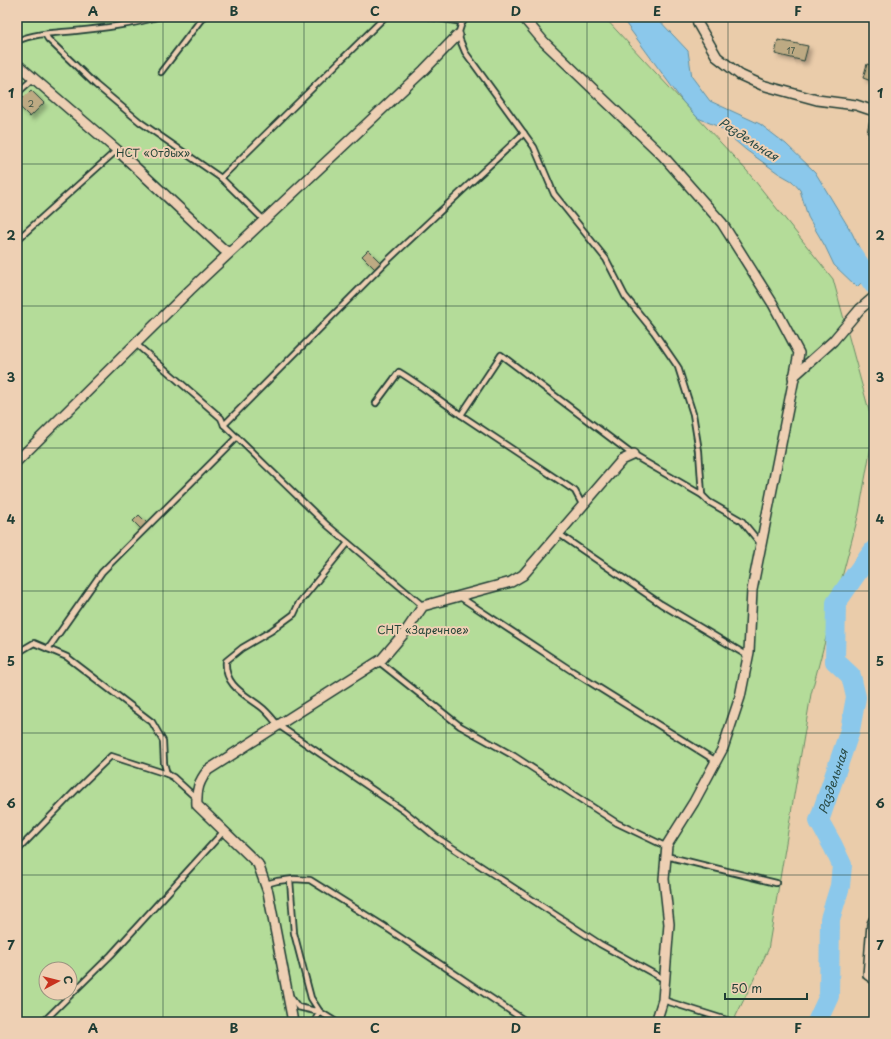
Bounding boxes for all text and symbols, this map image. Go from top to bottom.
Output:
text: A [88,1,98,20]
text: B [230,1,239,20]
text: C [370,1,380,20]
text: D [511,1,521,20]
text: E [653,1,661,20]
text: F [794,1,802,20]
house number: 17 [787,43,796,57]
text: 1 [8,83,14,102]
text: 1 [877,83,883,102]
house number: 2 [28,96,34,110]
water label: Раздельная [716,113,783,166]
park label: НСТ «Отдых» [116,144,190,161]
text: 2 [6,225,16,244]
text: 2 [875,225,885,244]
text: 3 [7,367,16,386]
text: 3 [876,367,885,386]
text: 4 [7,509,16,528]
text: 4 [876,509,885,528]
park label: СНТ «Заречное» [377,621,469,638]
text: 5 [7,651,15,670]
text: 5 [876,651,884,670]
water label: Раздельная [813,745,852,816]
text: 6 [6,793,16,812]
text: 6 [875,793,885,812]
text: 7 [7,935,15,954]
text: 7 [876,935,884,954]
north arrow [38,961,78,1001]
text: С [59,975,77,985]
scale bar [725,975,807,1001]
text: 50 m [731,979,762,997]
text: A [88,1018,98,1037]
text: B [230,1018,239,1037]
text: C [370,1018,380,1037]
text: D [511,1018,521,1037]
text: E [653,1018,661,1037]
text: F [794,1018,802,1037]

